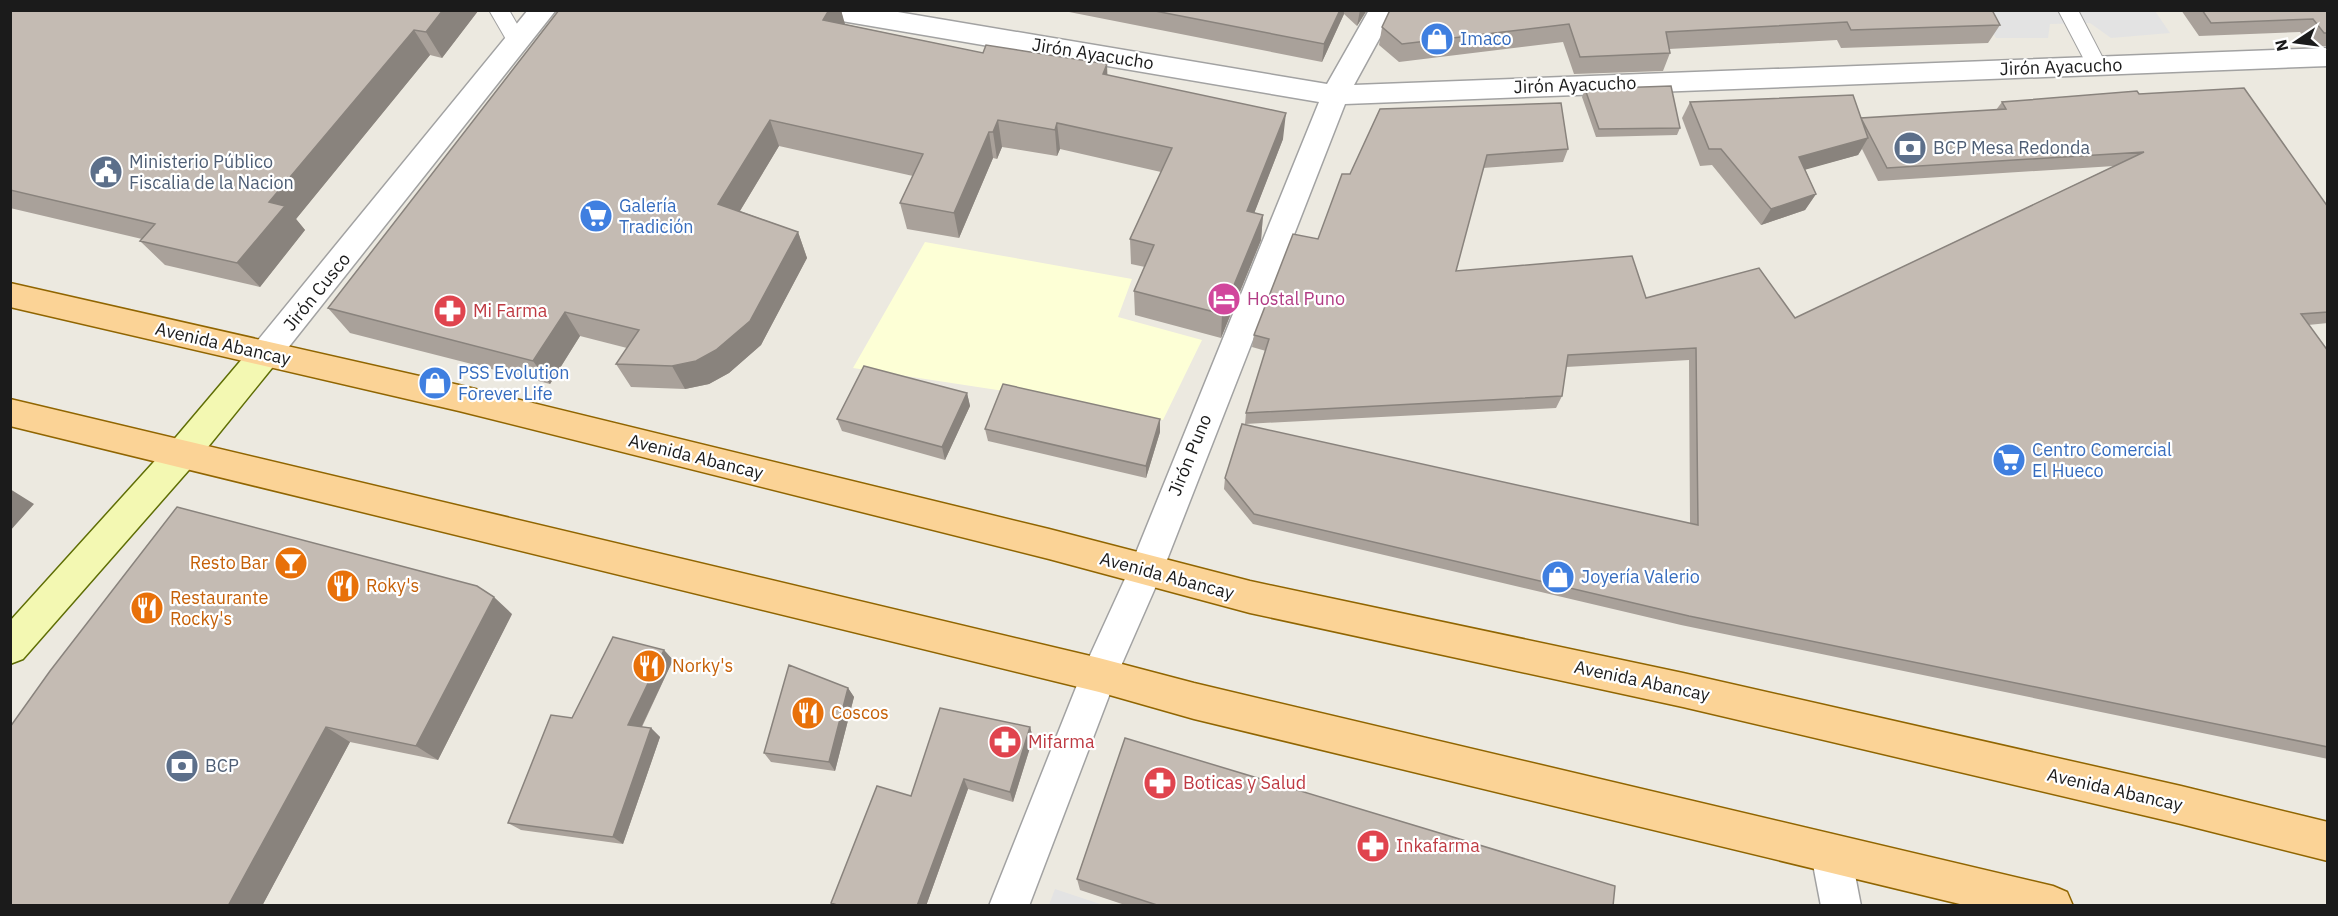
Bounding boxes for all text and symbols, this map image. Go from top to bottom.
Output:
north arrow [2266,12,2326,72]
shop icon: Imaco [1419,21,1455,57]
place label: Imaco [1460,27,1512,50]
street label: Jirón Ayacucho [1031,33,1156,74]
text: N [2270,37,2292,53]
street label: Jirón Ayacucho [1999,53,2123,80]
street label: Jirón Ayacucho [1513,71,1637,98]
bank icon: BCP Mesa Redonda [1892,130,1928,166]
place label: BCP Mesa Redonda [1933,136,2091,159]
place label: Ministerio Público Fiscalia de la Nacion [129,150,294,194]
public building icon: Ministerio Público Fiscalia de la Nacion [88,154,124,190]
place label: Galería Tradición [619,194,693,238]
supermarket icon: Galería Tradición [578,198,614,234]
street label: Jirón Cusco [278,248,355,335]
hotel icon: Hostal Puno [1206,281,1242,317]
place label: Hostal Puno [1247,287,1345,310]
pharmacy icon: Mi Farma [432,293,468,329]
place label: Mi Farma [473,299,548,322]
street label: Avenida Abancay [153,317,293,370]
place label: PSS Evolution Forever Life [458,361,569,405]
shop icon: PSS Evolution Forever Life [417,365,453,401]
street label: Jirón Puno [1163,411,1216,499]
street label: Avenida Abancay [626,429,766,484]
place label: Centro Comercial El Hueco [2032,438,2172,482]
supermarket icon: Centro Comercial El Hueco [1991,442,2027,478]
bar icon: Resto Bar [273,545,309,581]
street label: Avenida Abancay [1097,547,1237,605]
place label: Resto Bar [190,551,268,574]
shop icon: Joyería Valerio [1540,559,1576,595]
place label: Joyería Valerio [1581,565,1700,588]
restaurant icon: Roky's [325,568,361,604]
place label: Roky's [366,574,419,597]
place label: Restaurante Rocky's [170,586,269,630]
restaurant icon: Restaurante Rocky's [129,590,165,626]
restaurant icon: Norky's [631,648,667,684]
place label: Norky's [672,654,733,677]
street label: Avenida Abancay [1572,655,1712,706]
restaurant icon: Coscos [790,695,826,731]
place label: Coscos [831,701,889,724]
pharmacy icon: Mifarma [987,724,1023,760]
place label: Mifarma [1028,730,1095,753]
bank icon: BCP [164,748,200,784]
place label: BCP [205,754,239,777]
street label: Avenida Abancay [2045,763,2185,816]
pharmacy icon: Boticas y Salud [1142,765,1178,801]
place label: Boticas y Salud [1183,771,1306,794]
pharmacy icon: Inkafarma [1355,828,1391,864]
place label: Inkafarma [1396,834,1480,857]

